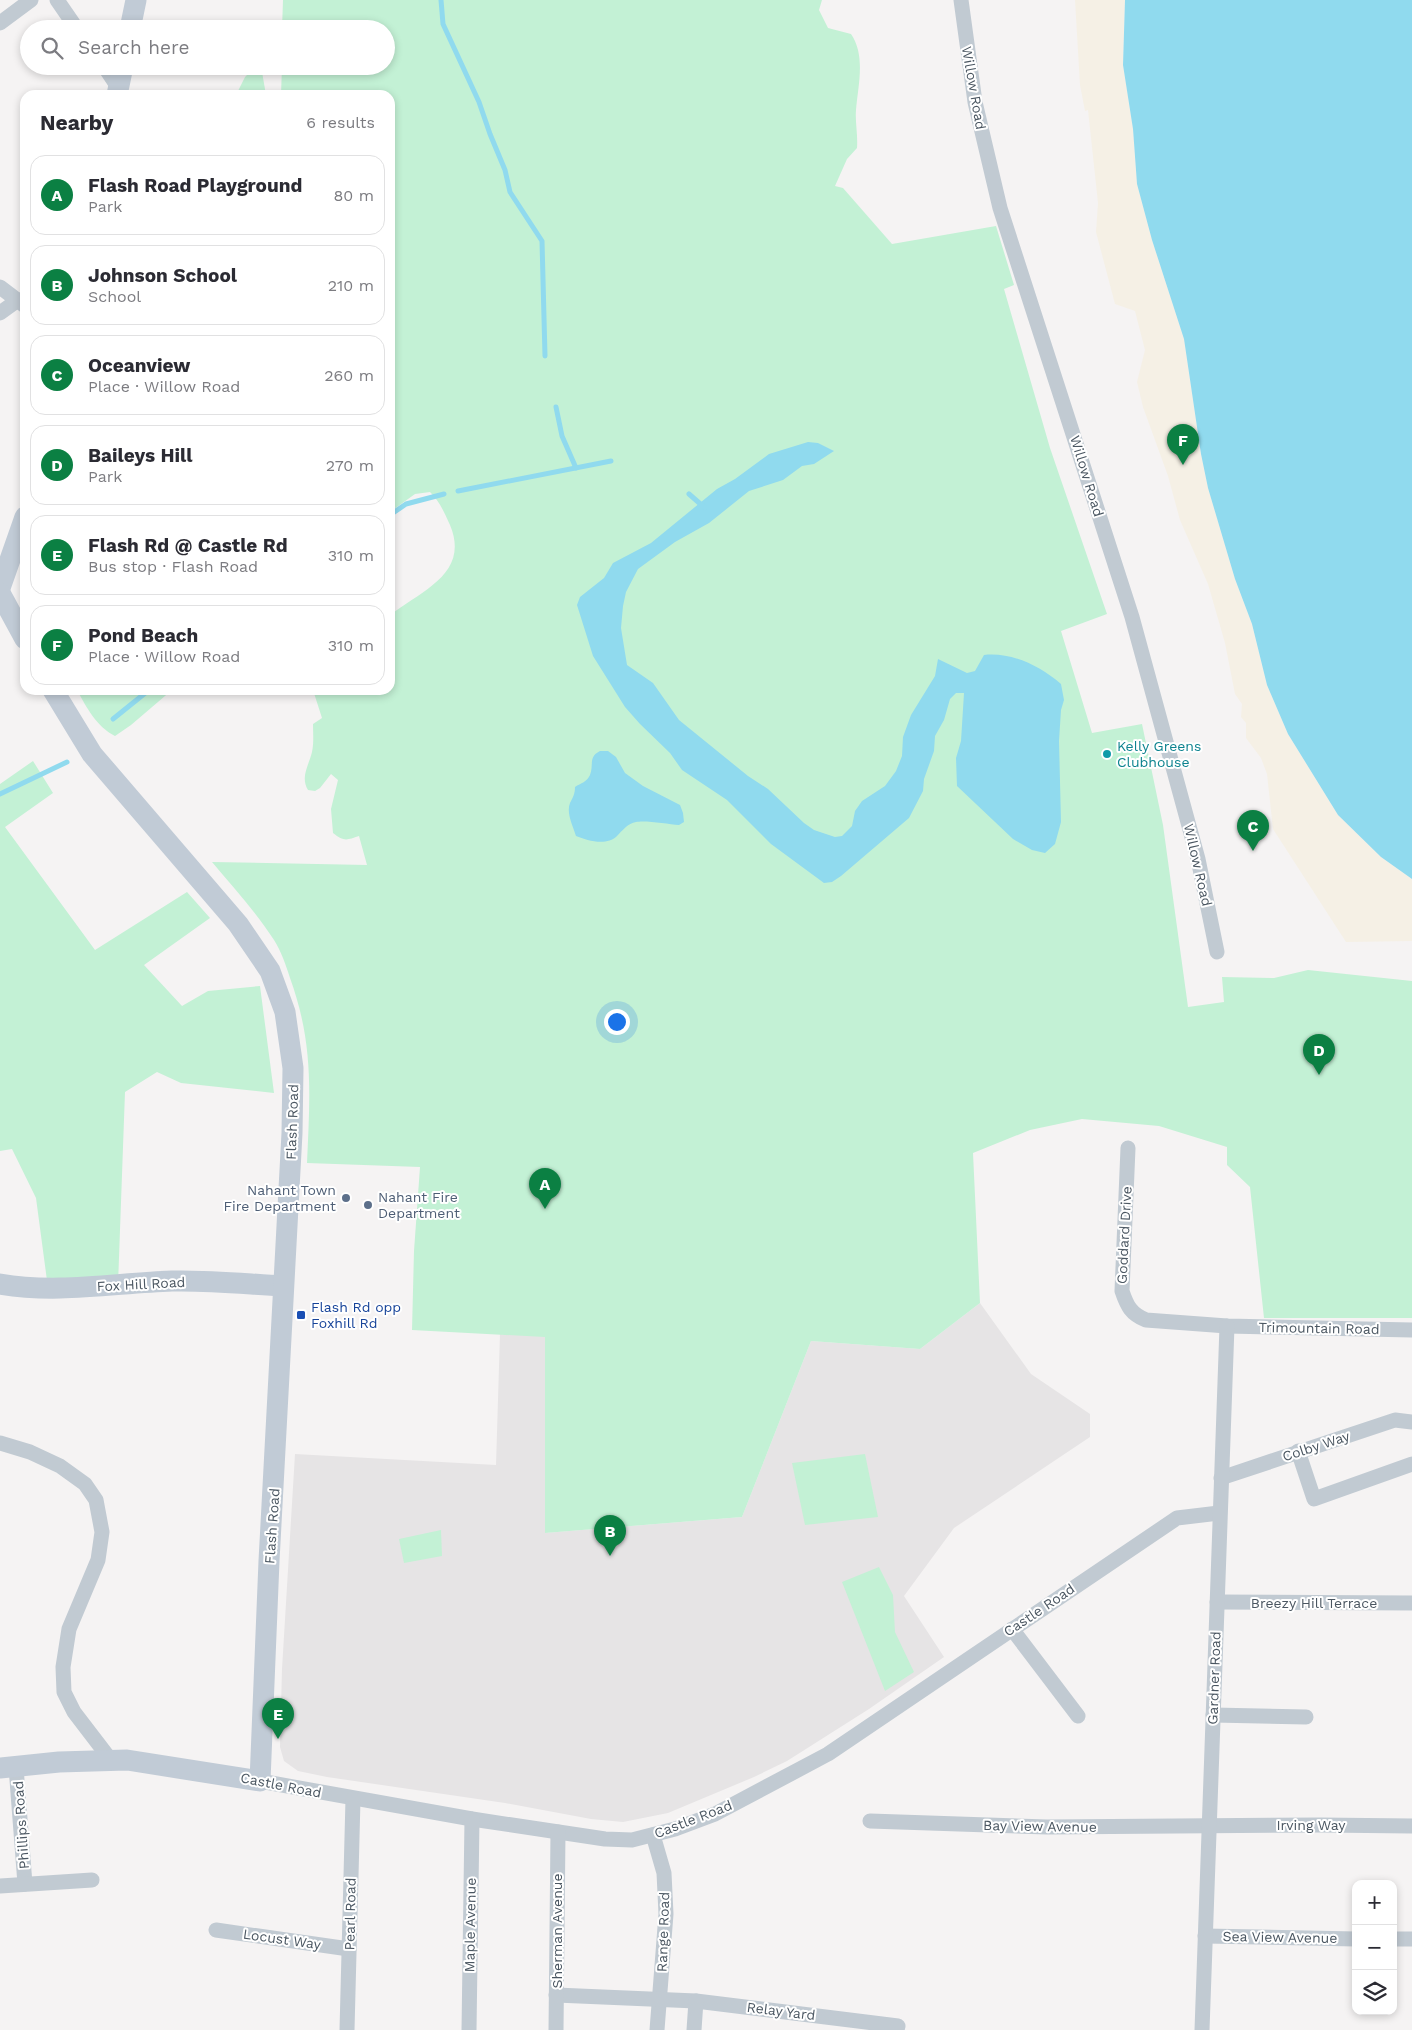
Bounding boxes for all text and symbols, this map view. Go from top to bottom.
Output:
search box [20,20,395,75]
icon: search [38,34,66,62]
text: Search here [78,36,189,59]
street label: Willow Road [959,45,989,131]
text: Nearby [40,110,113,135]
text: 6 results [306,113,375,132]
text: Flash Road Playground [88,174,302,197]
text: A [52,186,62,205]
text: 80 m [333,186,374,205]
text: Park [88,197,122,216]
text: Johnson School [88,264,237,287]
text: B [52,276,62,295]
text: 210 m [328,276,374,295]
text: School [88,287,141,306]
text: Oceanview [88,354,190,377]
text: C [52,366,62,385]
text: 260 m [324,366,374,385]
text: Place · Willow Road [88,377,240,396]
pin: F [1167,424,1199,465]
street label: Willow Road [1067,433,1107,519]
text: Baileys Hill [88,444,193,467]
text: D [51,456,63,475]
text: 270 m [326,456,374,475]
text: Park [88,467,122,486]
text: Flash Rd @ Castle Rd [88,534,288,557]
text: E [52,546,62,565]
text: 310 m [328,546,374,565]
text: Bus stop · Flash Road [88,557,258,576]
text: Pond Beach [88,624,198,647]
text: F [52,636,62,655]
text: 310 m [328,636,374,655]
text: Place · Willow Road [88,647,240,666]
place label: Kelly Greens Clubhouse [1117,738,1201,770]
marker: Kelly Greens Clubhouse [1101,748,1113,760]
pin: C [1237,810,1269,851]
street label: Willow Road [1181,822,1215,908]
your location [604,1009,630,1035]
pin: D [1303,1034,1335,1075]
street label: Flash Road [283,1084,301,1160]
pin: A [529,1168,561,1209]
place label: Nahant Town Fire Department [224,1182,336,1214]
street label: Goddard Drive [1113,1186,1135,1284]
place label: Nahant Fire Department [378,1189,460,1221]
marker: Nahant Town Fire Department [340,1192,352,1204]
marker: Nahant Fire Department [362,1199,374,1211]
street label: Fox Hill Road [96,1274,186,1294]
place label: Flash Rd opp Foxhill Rd [311,1299,401,1331]
marker: Flash Rd opp Foxhill Rd [295,1309,307,1321]
street label: Trimountain Road [1258,1319,1380,1337]
street label: Colby Way [1280,1427,1352,1464]
street label: Flash Road [261,1488,283,1564]
pin: B [594,1515,626,1556]
street label: Castle Road [1000,1580,1078,1640]
street label: Breezy Hill Terrace [1251,1595,1377,1611]
street label: Gardner Road [1204,1631,1224,1725]
pin: E [262,1698,294,1739]
street label: Castle Road [239,1769,323,1801]
street label: Phillips Road [10,1780,32,1870]
street label: Castle Road [652,1797,734,1841]
street label: Bay View Avenue [983,1817,1097,1835]
street label: Irving Way [1277,1817,1346,1833]
street label: Sherman Avenue [549,1873,565,1989]
street label: Pearl Road [341,1877,359,1951]
street label: Maple Avenue [461,1878,479,1972]
map controls [1352,1880,1397,2015]
button: + [1352,1880,1397,1925]
street label: Range Road [654,1892,672,1972]
button: − [1352,1925,1397,1970]
street label: Locust Way [242,1926,323,1952]
street label: Sea View Avenue [1222,1928,1338,1946]
button: layers [1352,1970,1397,2015]
street label: Relay Yard [746,1999,816,2023]

